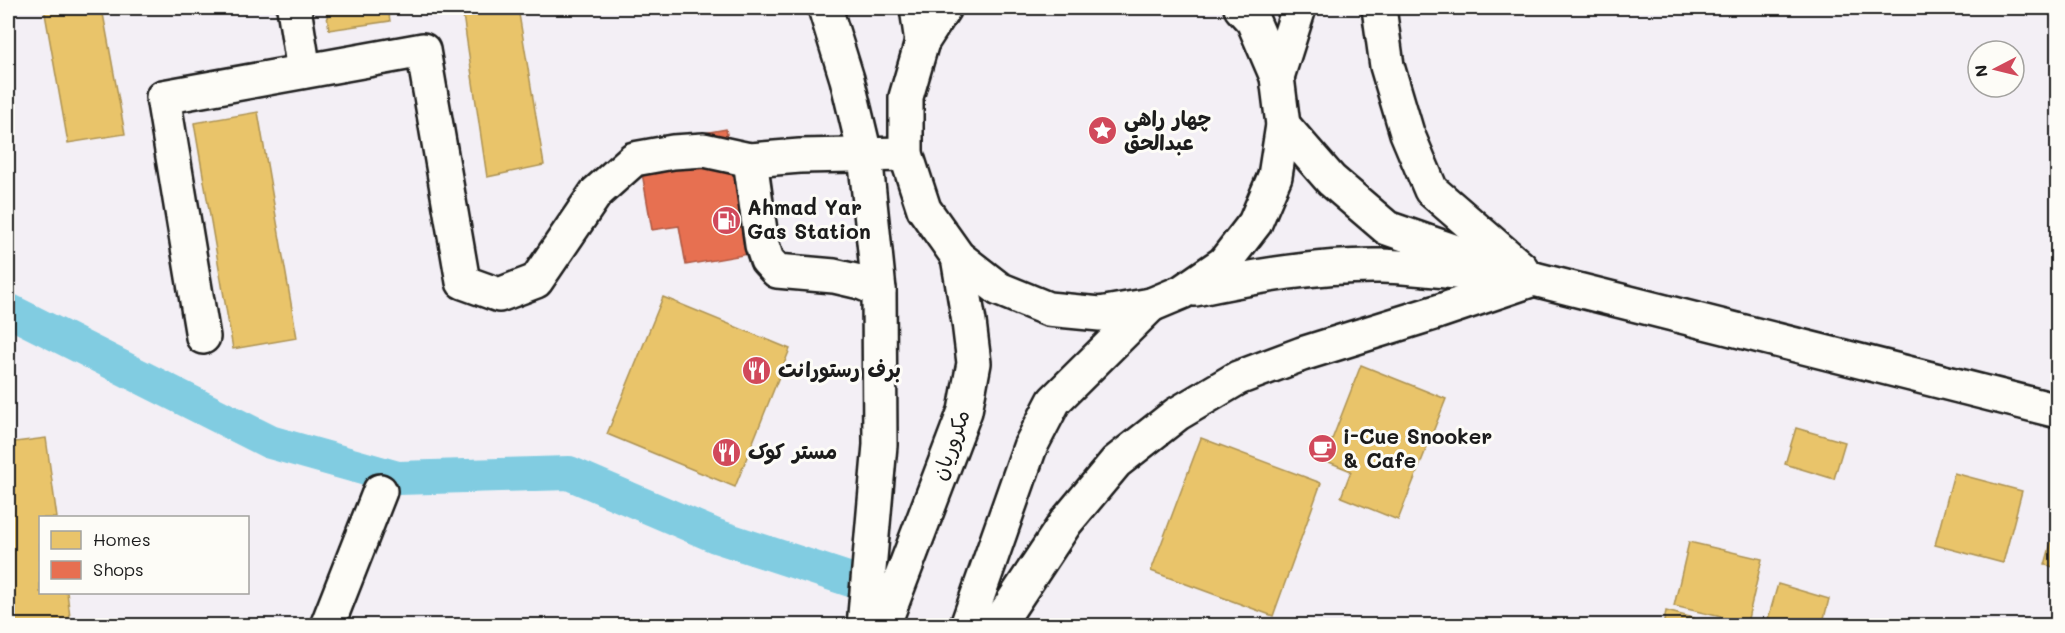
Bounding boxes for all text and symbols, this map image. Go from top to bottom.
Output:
north arrow [1966,39,2026,99]
text: N [1969,64,1992,78]
place label: چهار راهی عبدالحق [1124,104,1211,156]
place icon: چهار راهی عبدالحق [1087,115,1119,147]
place label: Ahmad Yar Gas Station [747,193,871,244]
fuel station icon: Ahmad Yar Gas Station [710,204,742,236]
restaurant icon: برف رستورانت [741,354,773,386]
place label: برف رستورانت [778,355,901,383]
street label: مکروریان [924,406,975,483]
place label: i-Cue Snooker & Cafe [1343,422,1492,473]
cafe icon: i-Cue Snooker & Cafe [1306,433,1338,465]
restaurant icon: مستر کوک [711,436,743,468]
place label: مستر کوک [748,437,837,465]
legend [39,516,249,594]
text: Homes [93,527,151,551]
text: Shops [93,557,144,581]

